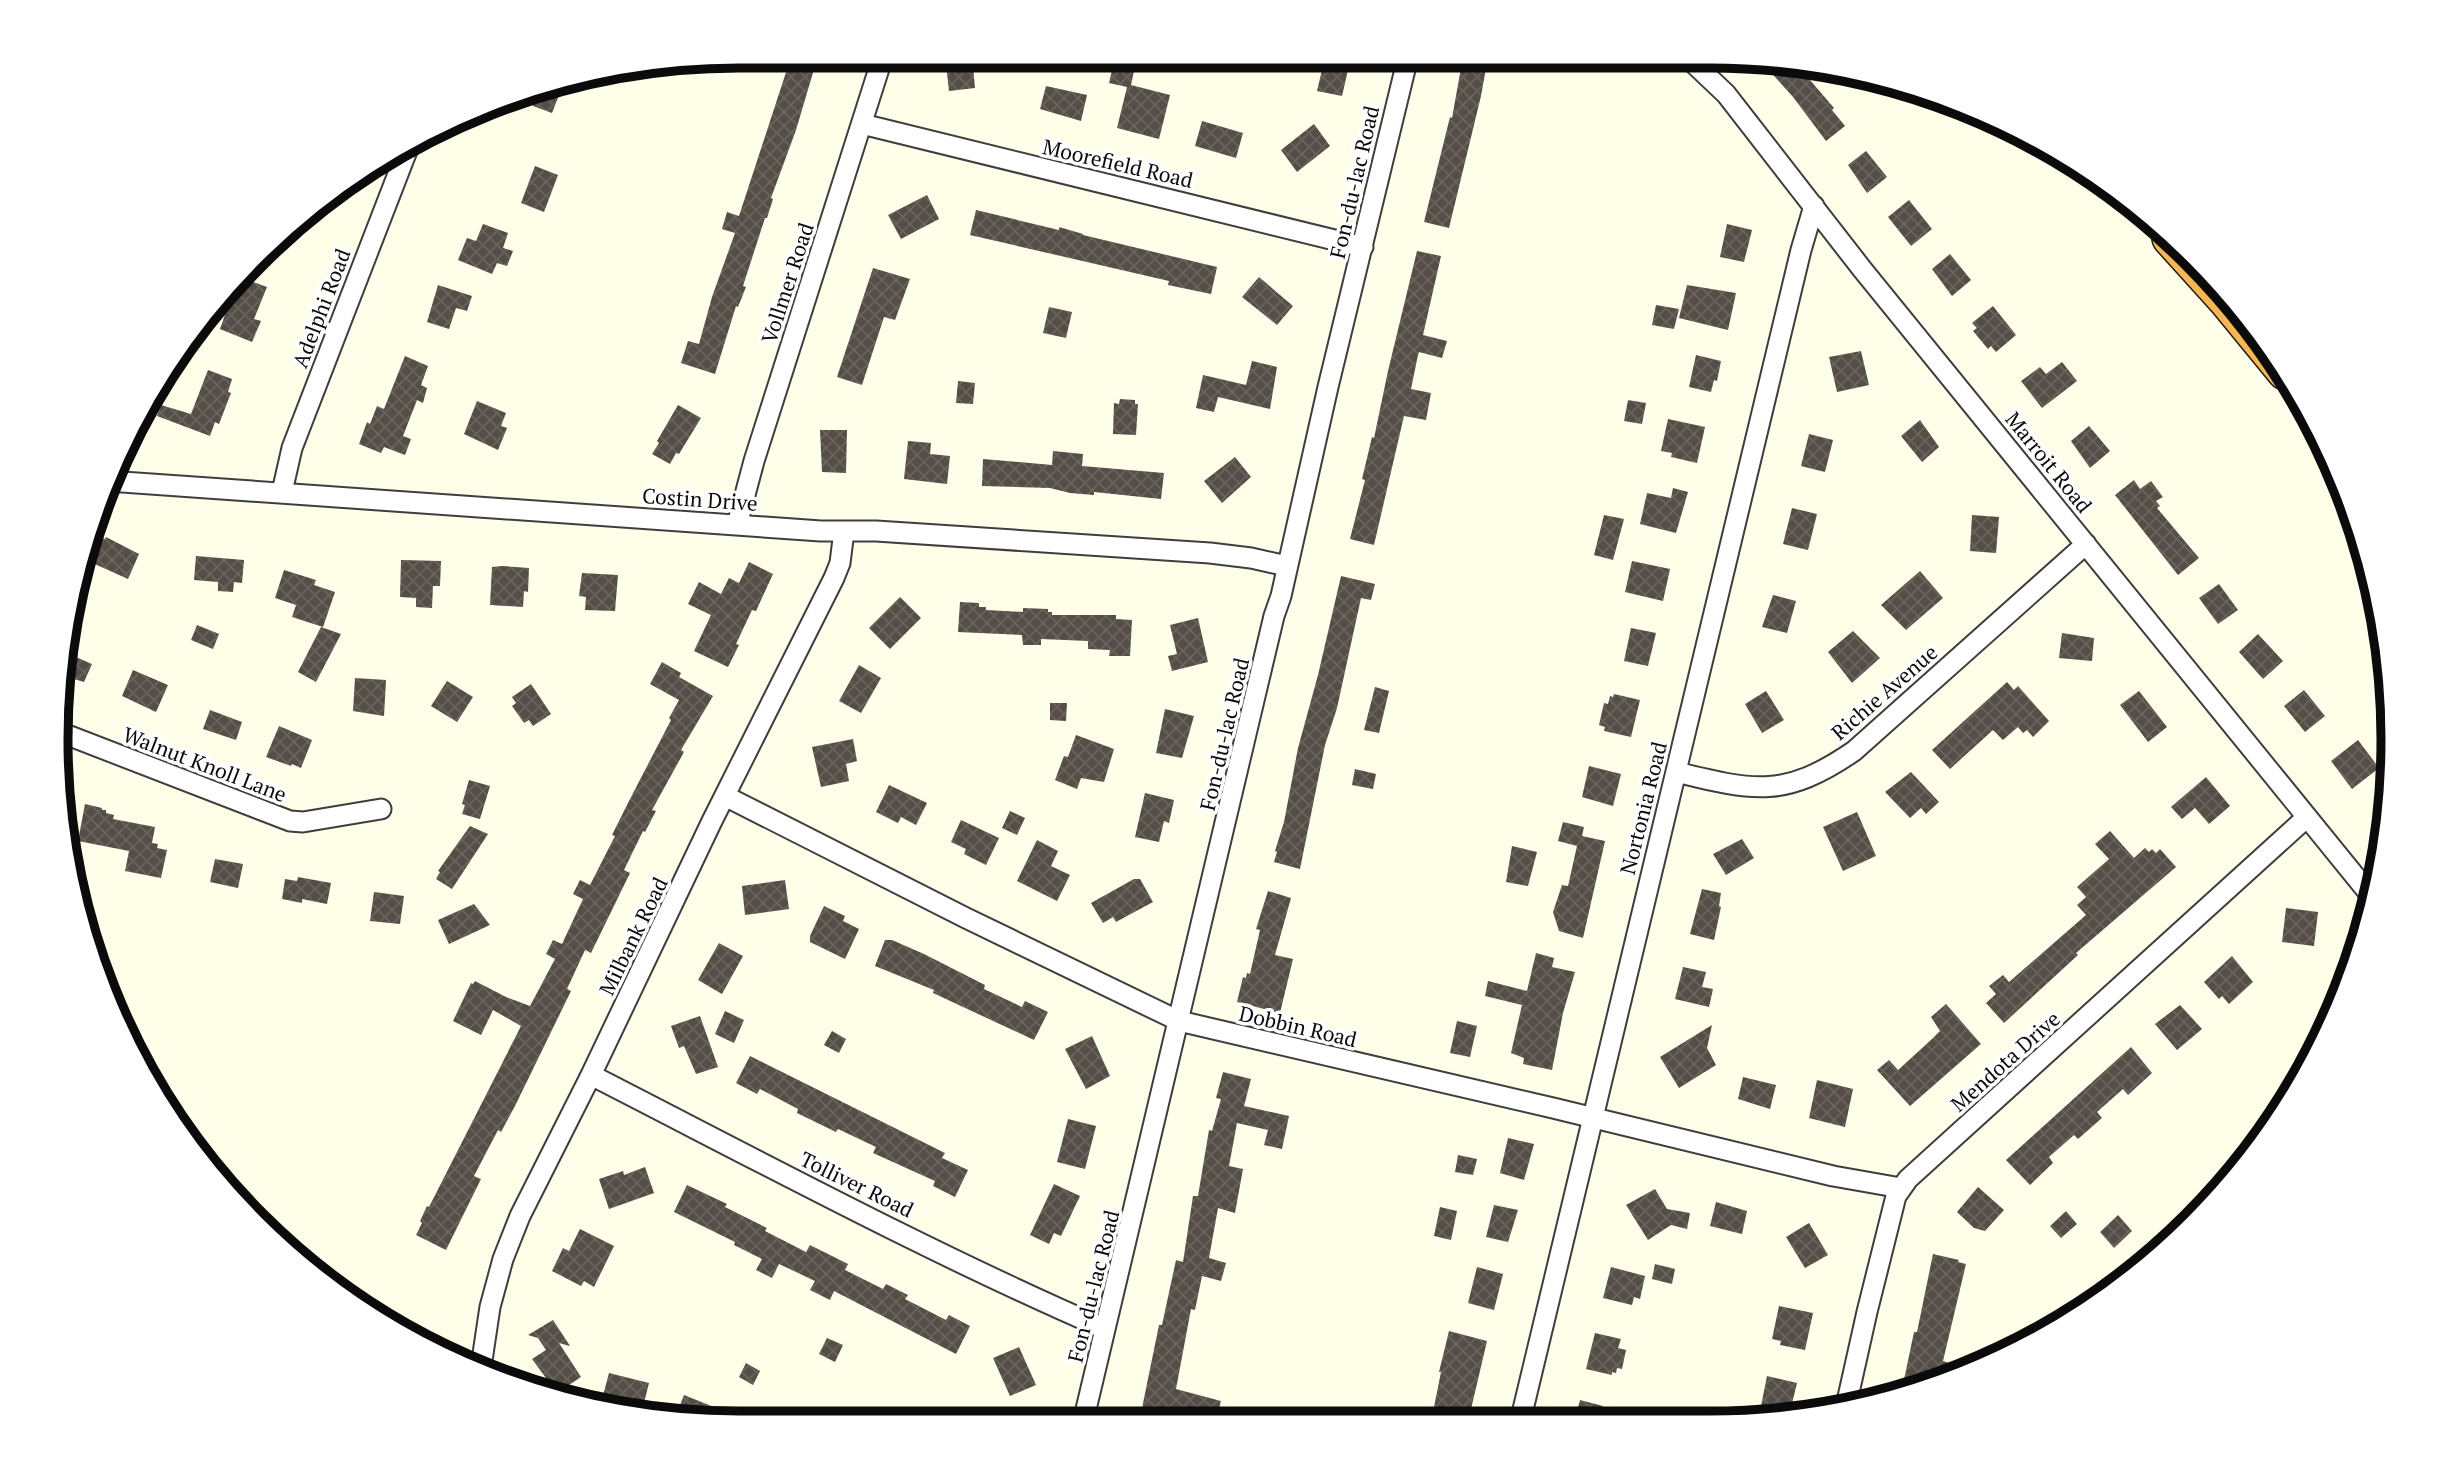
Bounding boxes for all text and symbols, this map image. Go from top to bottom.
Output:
street label: Fon-du-lac Road [1323,103,1385,261]
street label: Moorefield Road [1040,132,1196,194]
street label: Vollmer Road [754,219,820,347]
street label: Adelphi Road [285,244,357,372]
street label: Marroit Road [2000,406,2099,519]
street label: Costin Drive [641,481,759,517]
street label: Richie Avenue [1825,638,1943,746]
street label: Fon-du-lac Road [1193,655,1255,813]
street label: Walnut Knoll Lane [119,720,291,808]
street label: Nortonia Road [1613,738,1673,877]
street label: Milbank Road [592,872,674,1000]
street label: Dobbin Road [1236,999,1360,1053]
street label: Mendota Drive [1944,1004,2066,1118]
street label: Tolliver Road [796,1144,919,1224]
street label: Fon-du-lac Road [1061,1207,1126,1365]

